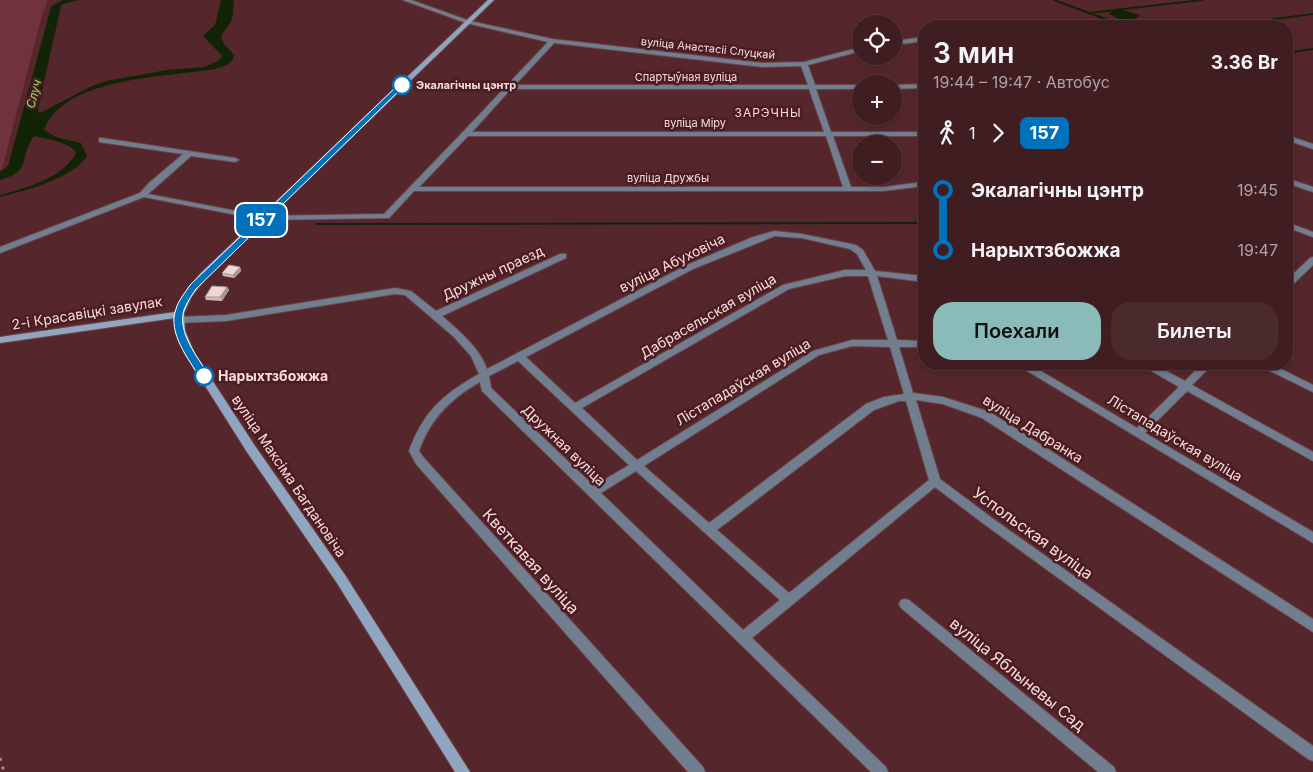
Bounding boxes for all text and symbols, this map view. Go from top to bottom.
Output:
map controls [852,15,902,185]
button: locate [852,15,902,65]
street label: вуліца Анастасіі Слуцкай [640,34,776,62]
text: 3 мин [933,36,1015,70]
text: 3.36 Br [1211,51,1278,74]
street label: Спартыўная вуліца [635,70,737,84]
text: 19:44 – 19:47 · Автобус [933,72,1110,92]
marker: Экалагічны цэнтр [392,75,412,95]
button: + [852,75,902,125]
water label: Случ [23,78,44,110]
place label: Экалагічны цэнтр [416,78,516,92]
district label: ЗАРЭЧНЫ [734,105,802,120]
street label: вуліца Міру [664,116,726,130]
icon: walk [933,119,961,147]
icon: forward [984,119,1012,147]
text: 157 [1030,122,1059,143]
text: 1 [969,123,976,143]
button: − [852,135,902,185]
street label: вуліца Дружбы [627,171,709,185]
text: Экалагічны цэнтр [971,179,1144,202]
text: 19:45 [1237,180,1278,200]
line badge: 157 [232,204,290,236]
text: 157 [246,209,276,230]
street label: вуліца Абуховіча [616,230,727,296]
text: Нарыхтзбожжа [971,239,1121,262]
text: 19:47 [1238,240,1278,260]
street label: Дружны праезд [439,241,546,304]
street label: Дабрасельская вуліца [637,270,779,361]
street label: 2-і Красавіцкі завулак [10,292,164,333]
button: Поехали [933,302,1101,360]
button: Билеты [1111,302,1278,360]
street label: Лістападаўская вуліца [672,335,813,429]
marker: Нарыхтзбожжа [194,366,214,386]
place label: Нарыхтзбожжа [218,367,328,384]
street label: вуліца Максіма Багдановіча [229,391,350,560]
street label: вуліца Дабранка [980,391,1086,466]
street label: Лістападаўская вуліца [1105,391,1246,485]
street label: Дружная вуліца [519,400,610,489]
street label: Успольская вуліца [969,483,1097,583]
street label: Кветкавая вуліца [478,504,584,618]
street label: вуліца Яблыневы Сад [946,613,1090,735]

